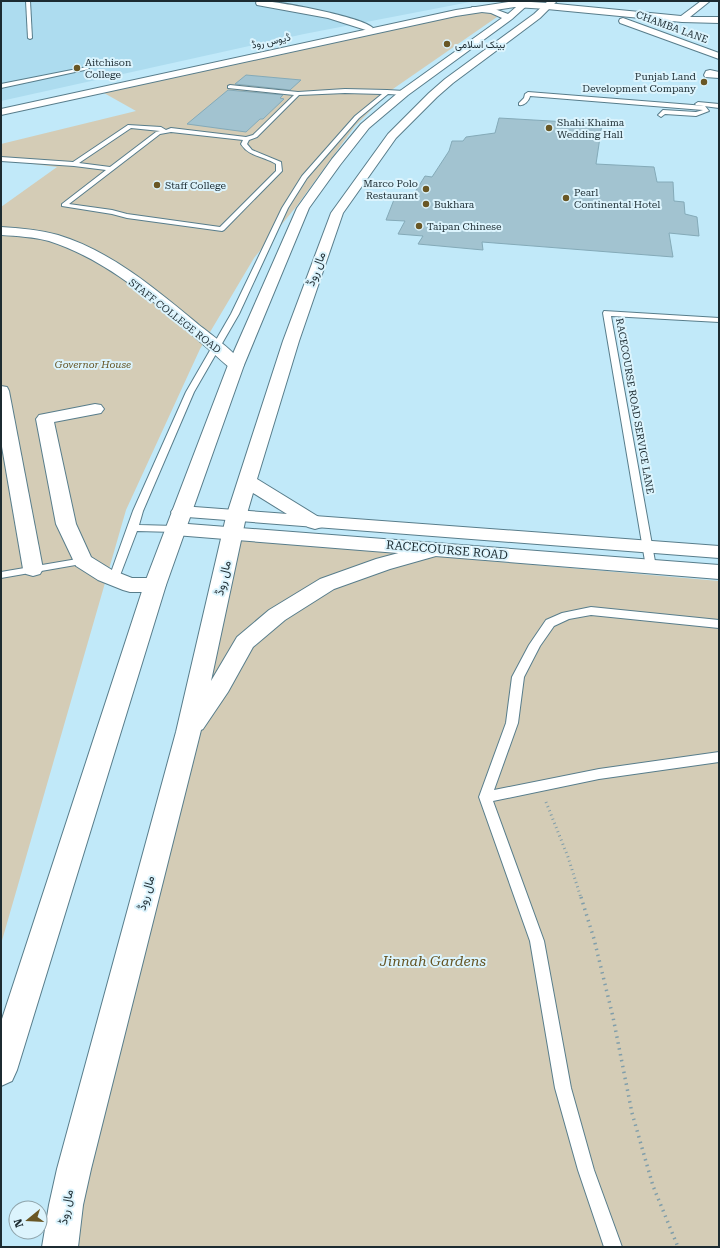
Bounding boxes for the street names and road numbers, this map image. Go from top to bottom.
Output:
street label: CHAMBA LANE [634,9,710,45]
street label: ڈیوس روڈ [250,31,292,51]
street label: مال روڈ [303,250,330,288]
street label: STAFF COLLEGE ROAD [127,277,223,356]
street label: RACECOURSE ROAD SERVICE LANE [614,317,656,495]
street label: RACECOURSE ROAD [385,538,509,562]
street label: مال روڈ [212,559,235,597]
street label: مال روڈ [135,874,158,912]
street label: مال روڈ [56,1188,77,1226]

